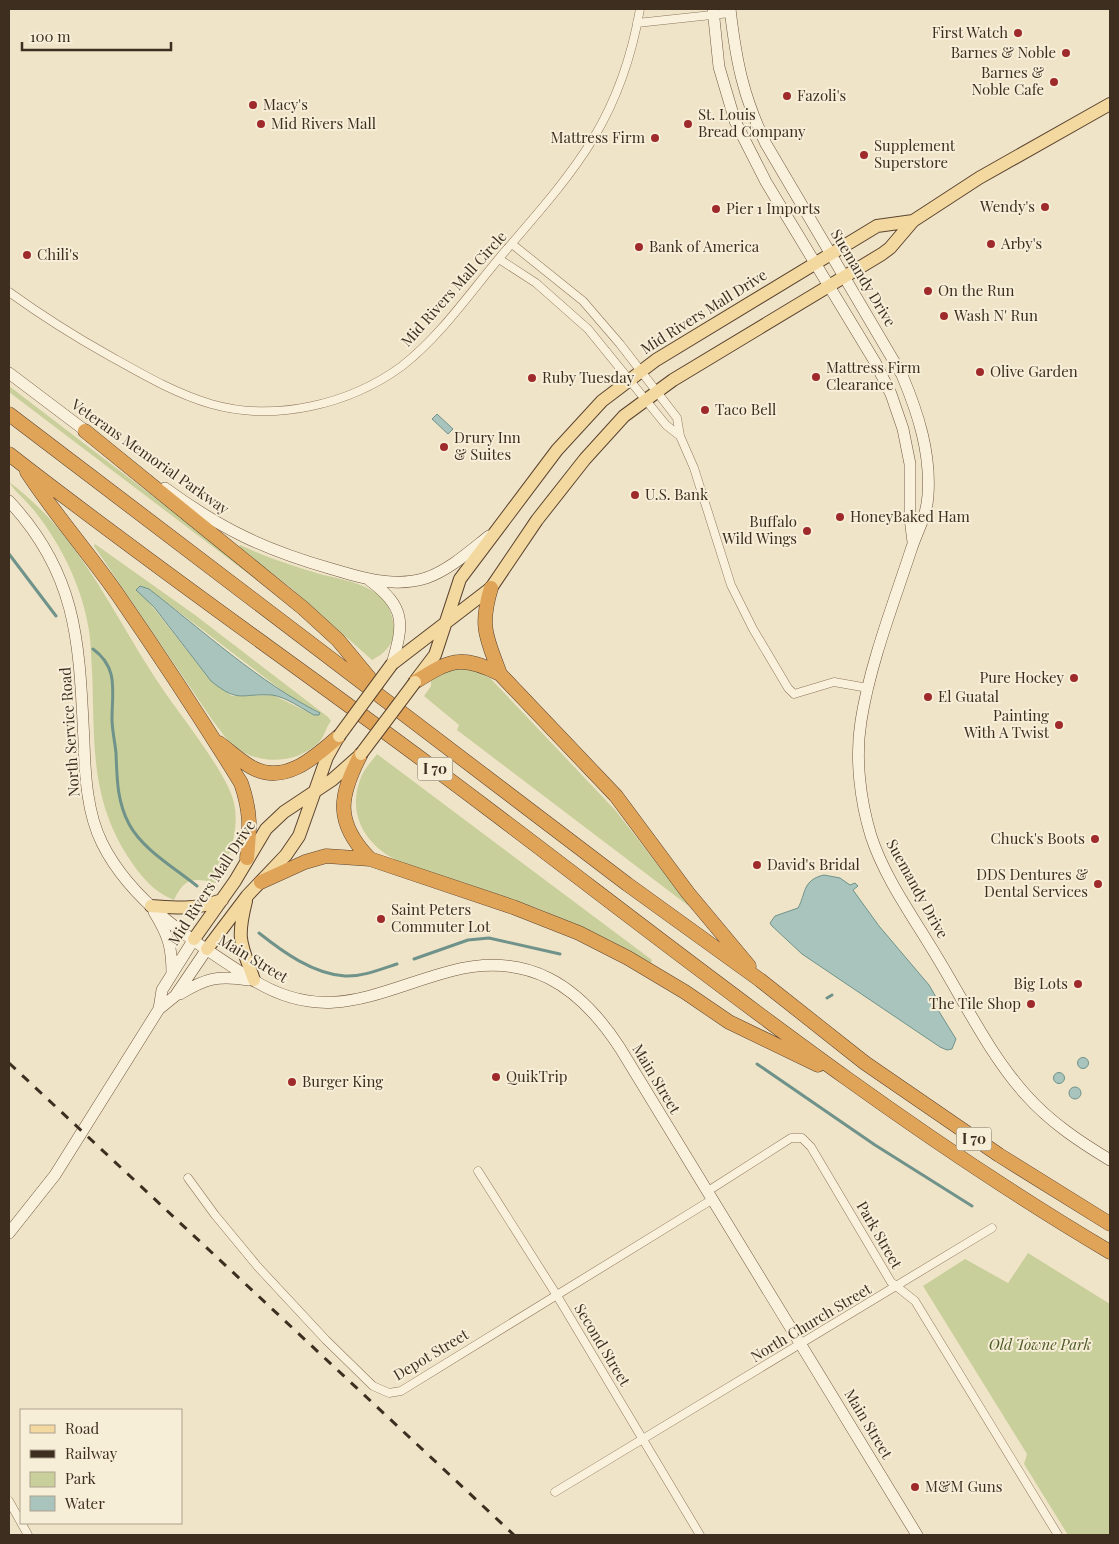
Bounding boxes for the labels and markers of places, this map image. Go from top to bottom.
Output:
place label: First Watch [932,22,1008,42]
marker: First Watch [1012,27,1024,39]
place label: Barnes & Noble [951,42,1056,62]
marker: Barnes & Noble [1060,47,1072,59]
place label: Barnes & Noble Cafe [972,62,1044,99]
marker: Barnes & Noble Cafe [1048,76,1060,88]
place label: Fazoli's [797,85,846,105]
marker: Fazoli's [781,90,793,102]
place label: Macy's [263,94,308,114]
marker: Macy's [247,99,259,111]
place label: St. Louis Bread Company [698,104,806,141]
place label: Mid Rivers Mall [271,113,376,133]
marker: Mid Rivers Mall [255,118,267,130]
marker: St. Louis Bread Company [682,118,694,130]
place label: Mattress Firm [550,127,646,147]
marker: Mattress Firm [649,132,661,144]
place label: Supplement Superstore [874,135,956,172]
marker: Supplement Superstore [858,149,870,161]
place label: Wendy's [979,196,1035,216]
place label: Pier 1 Imports [726,198,820,218]
marker: Wendy's [1039,201,1051,213]
marker: Pier 1 Imports [710,203,722,215]
place label: Arby's [1000,233,1042,253]
place label: Bank of America [649,236,760,256]
marker: Arby's [985,238,997,250]
marker: Bank of America [633,241,645,253]
place label: Chili's [37,244,79,264]
marker: Chili's [21,249,33,261]
place label: On the Run [938,280,1015,300]
marker: On the Run [922,285,934,297]
place label: Wash N' Run [953,305,1038,325]
marker: Wash N' Run [938,310,950,322]
place label: Mattress Firm Clearance [826,357,921,394]
place label: Olive Garden [990,361,1078,381]
marker: Olive Garden [974,366,986,378]
place label: Ruby Tuesday [542,367,635,387]
marker: Mattress Firm Clearance [810,371,822,383]
marker: Ruby Tuesday [526,372,538,384]
place label: Taco Bell [715,399,776,419]
marker: Taco Bell [699,404,711,416]
place label: Drury Inn & Suites [454,427,521,464]
marker: Drury Inn & Suites [438,441,450,453]
place label: U.S. Bank [645,484,709,504]
marker: U.S. Bank [629,489,641,501]
place label: HoneyBaked Ham [850,506,970,526]
place label: Buffalo Wild Wings [721,511,797,548]
marker: HoneyBaked Ham [834,511,846,523]
marker: Buffalo Wild Wings [801,525,813,537]
place label: Pure Hockey [979,667,1064,687]
marker: Pure Hockey [1068,672,1080,684]
place label: El Guatal [938,686,999,706]
marker: El Guatal [922,691,934,703]
place label: Painting With A Twist [963,705,1050,742]
marker: Painting With A Twist [1053,719,1065,731]
place label: Chuck's Boots [991,828,1085,848]
marker: Chuck's Boots [1089,833,1101,845]
place label: David's Bridal [767,854,860,874]
marker: David's Bridal [751,859,763,871]
place label: DDS Dentures & Dental Services [976,864,1088,901]
marker: DDS Dentures & Dental Services [1092,878,1104,890]
place label: Saint Peters Commuter Lot [391,899,491,936]
marker: Saint Peters Commuter Lot [375,913,387,925]
place label: Big Lots [1014,973,1068,993]
marker: Big Lots [1072,978,1084,990]
place label: The Tile Shop [929,993,1021,1013]
marker: The Tile Shop [1025,998,1037,1010]
place label: QuikTrip [506,1066,568,1086]
place label: Burger King [302,1071,383,1091]
marker: QuikTrip [490,1071,502,1083]
marker: Burger King [286,1076,298,1088]
place label: M&M Guns [925,1476,1002,1496]
marker: M&M Guns [909,1481,921,1493]

